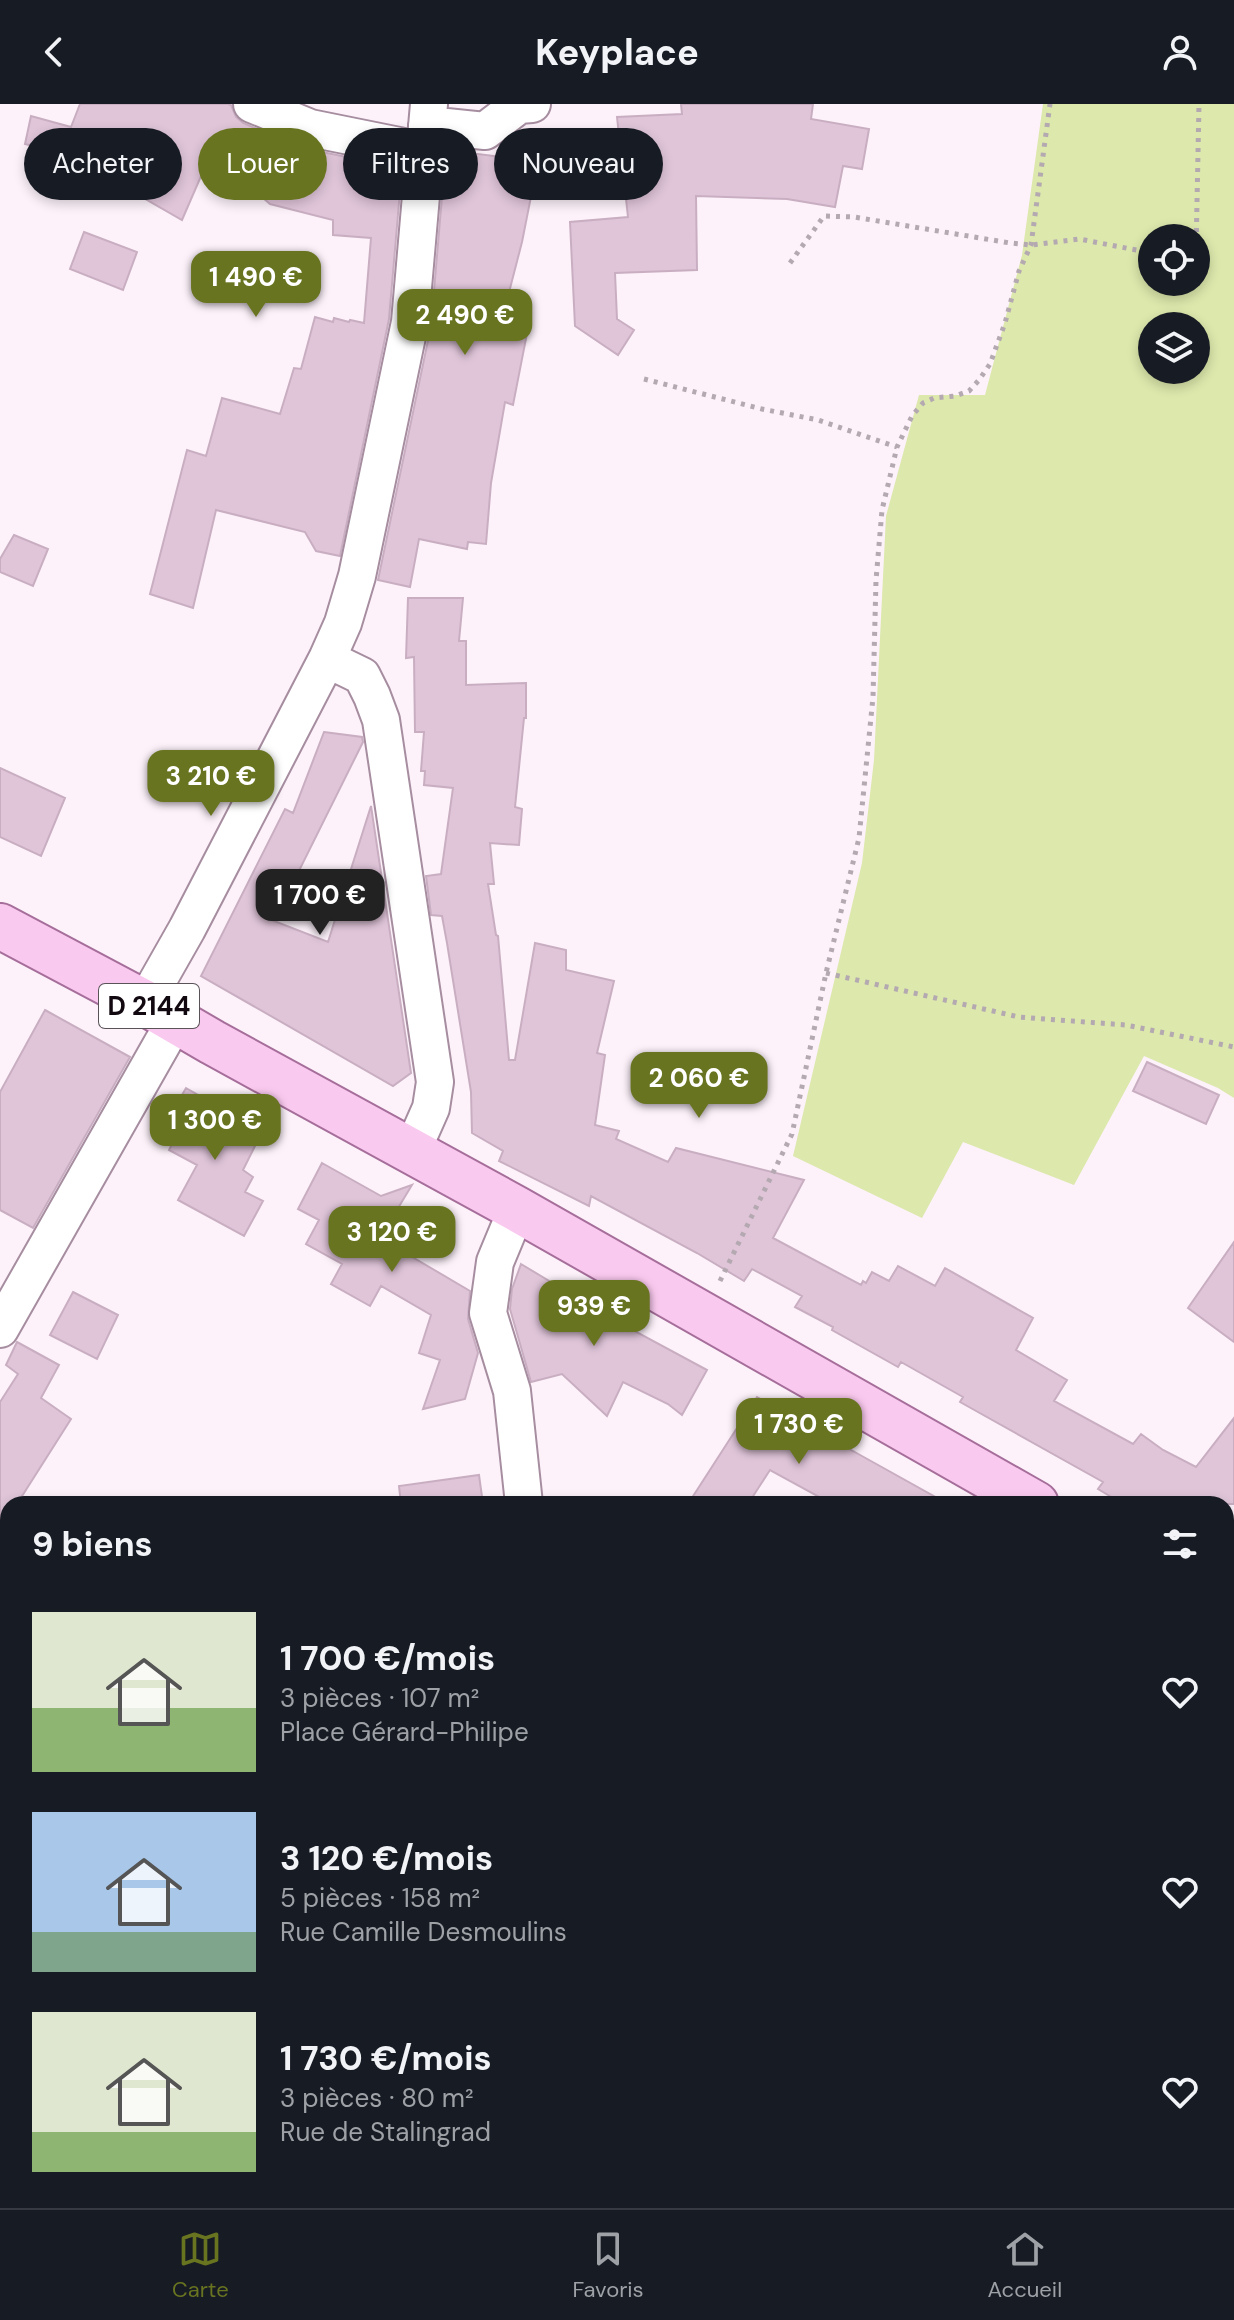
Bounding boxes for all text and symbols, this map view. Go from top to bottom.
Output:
text: Keyplace [535,29,699,76]
icon: back [32,30,76,74]
icon: person [1158,30,1202,74]
chip: Acheter [24,128,182,200]
chip: Louer [198,128,327,200]
chip: Filtres [343,128,478,200]
chip: Nouveau [494,128,663,200]
map controls [1138,224,1210,384]
button: locate [1138,224,1210,296]
pin: 1 490 € [182,251,330,319]
text: 1 490 € [209,260,303,294]
pin: 2 490 € [391,289,539,357]
text: 2 490 € [415,298,515,332]
button: layers [1138,312,1210,384]
pin: 3 210 € [137,750,285,818]
text: 3 210 € [165,759,257,793]
pin: 1 700 € [246,869,394,937]
text: 1 700 € [274,878,366,912]
road number: D 2144 [99,984,199,1028]
pin: 2 060 € [625,1052,773,1120]
text: 2 060 € [649,1061,749,1095]
pin: 1 300 € [141,1094,289,1162]
text: 1 300 € [168,1103,262,1137]
pin: 3 120 € [318,1206,466,1274]
text: 3 120 € [346,1215,438,1249]
pin: 939 € [538,1280,650,1348]
text: 939 € [557,1289,631,1323]
pin: 1 730 € [725,1398,873,1466]
text: 1 730 € [754,1407,844,1441]
text: 9 biens [32,1522,153,1567]
icon: filters [1158,1522,1202,1566]
text: 1 700 €/mois [280,1636,495,1681]
icon: home [96,1644,192,1740]
icon: heart [1158,1670,1202,1714]
text: 3 pièces · 107 m² [280,1681,479,1715]
text: Place Gérard-Philipe [280,1715,529,1749]
text: 3 120 €/mois [280,1836,493,1881]
icon: home [96,1844,192,1940]
icon: heart [1158,1870,1202,1914]
text: 5 pièces · 158 m² [280,1881,480,1915]
text: Rue Camille Desmoulins [280,1915,567,1949]
text: 1 730 €/mois [280,2036,492,2081]
icon: home [96,2044,192,2140]
icon: heart [1158,2070,1202,2114]
text: 3 pièces · 80 m² [280,2081,474,2115]
text: Rue de Stalingrad [280,2115,491,2149]
tab: Carte [172,2227,229,2304]
tab: Favoris [573,2227,644,2304]
tab: Accueil [988,2227,1062,2304]

